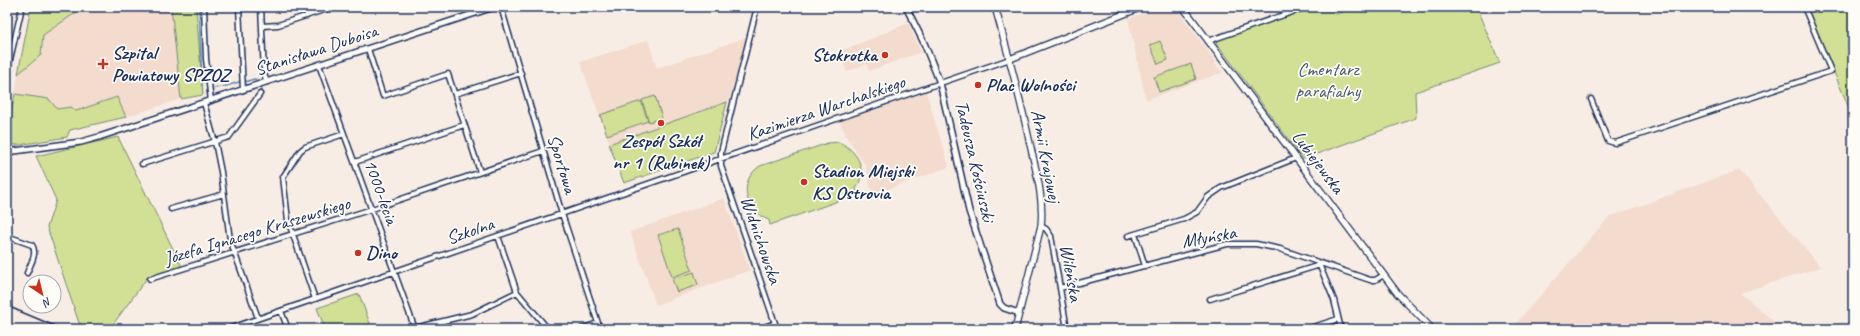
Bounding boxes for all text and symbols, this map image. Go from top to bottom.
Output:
street label: Stanisława Duboisa [251,18,383,81]
place label: Szpital Powiatowy SPZOZ [112,41,233,87]
place label: Stokrotka [812,43,879,67]
marker: Stokrotka [880,50,890,60]
park label: Cmentarz parafialny [1296,57,1362,103]
marker: Szpital Powiatowy SPZOZ [97,58,109,70]
street label: Kazimierza Warchalskiego [744,69,909,146]
place label: Plac Wolności [986,73,1077,97]
marker: Plac Wolności [973,80,983,90]
street label: Tadeusza Kościuszki [949,98,1001,226]
street label: Armii Krajowej [1025,108,1067,207]
marker: Zespół Szkół nr 1 (Rubinek) [656,118,666,128]
street label: Lubiejewska [1286,126,1350,200]
place label: Zespół Szkół nr 1 (Rubinek) [613,129,711,175]
street label: Sportowa [542,132,583,199]
street label: 1000-lecia [358,156,405,230]
place label: Stadion Miejski KS Ostrovia [812,159,916,205]
marker: Stadion Miejski KS Ostrovia [799,177,809,187]
street label: Józefa Ignacego Kraszewskiego [160,191,354,271]
street label: Widnichowska [735,193,788,289]
street label: Szkolna [443,211,498,250]
street label: Młyńska [1180,220,1240,254]
place label: Dino [366,241,399,265]
street label: Wileńska [1054,243,1088,305]
marker: Dino [353,248,363,258]
north arrow [22,274,62,314]
text: N [39,295,55,311]

